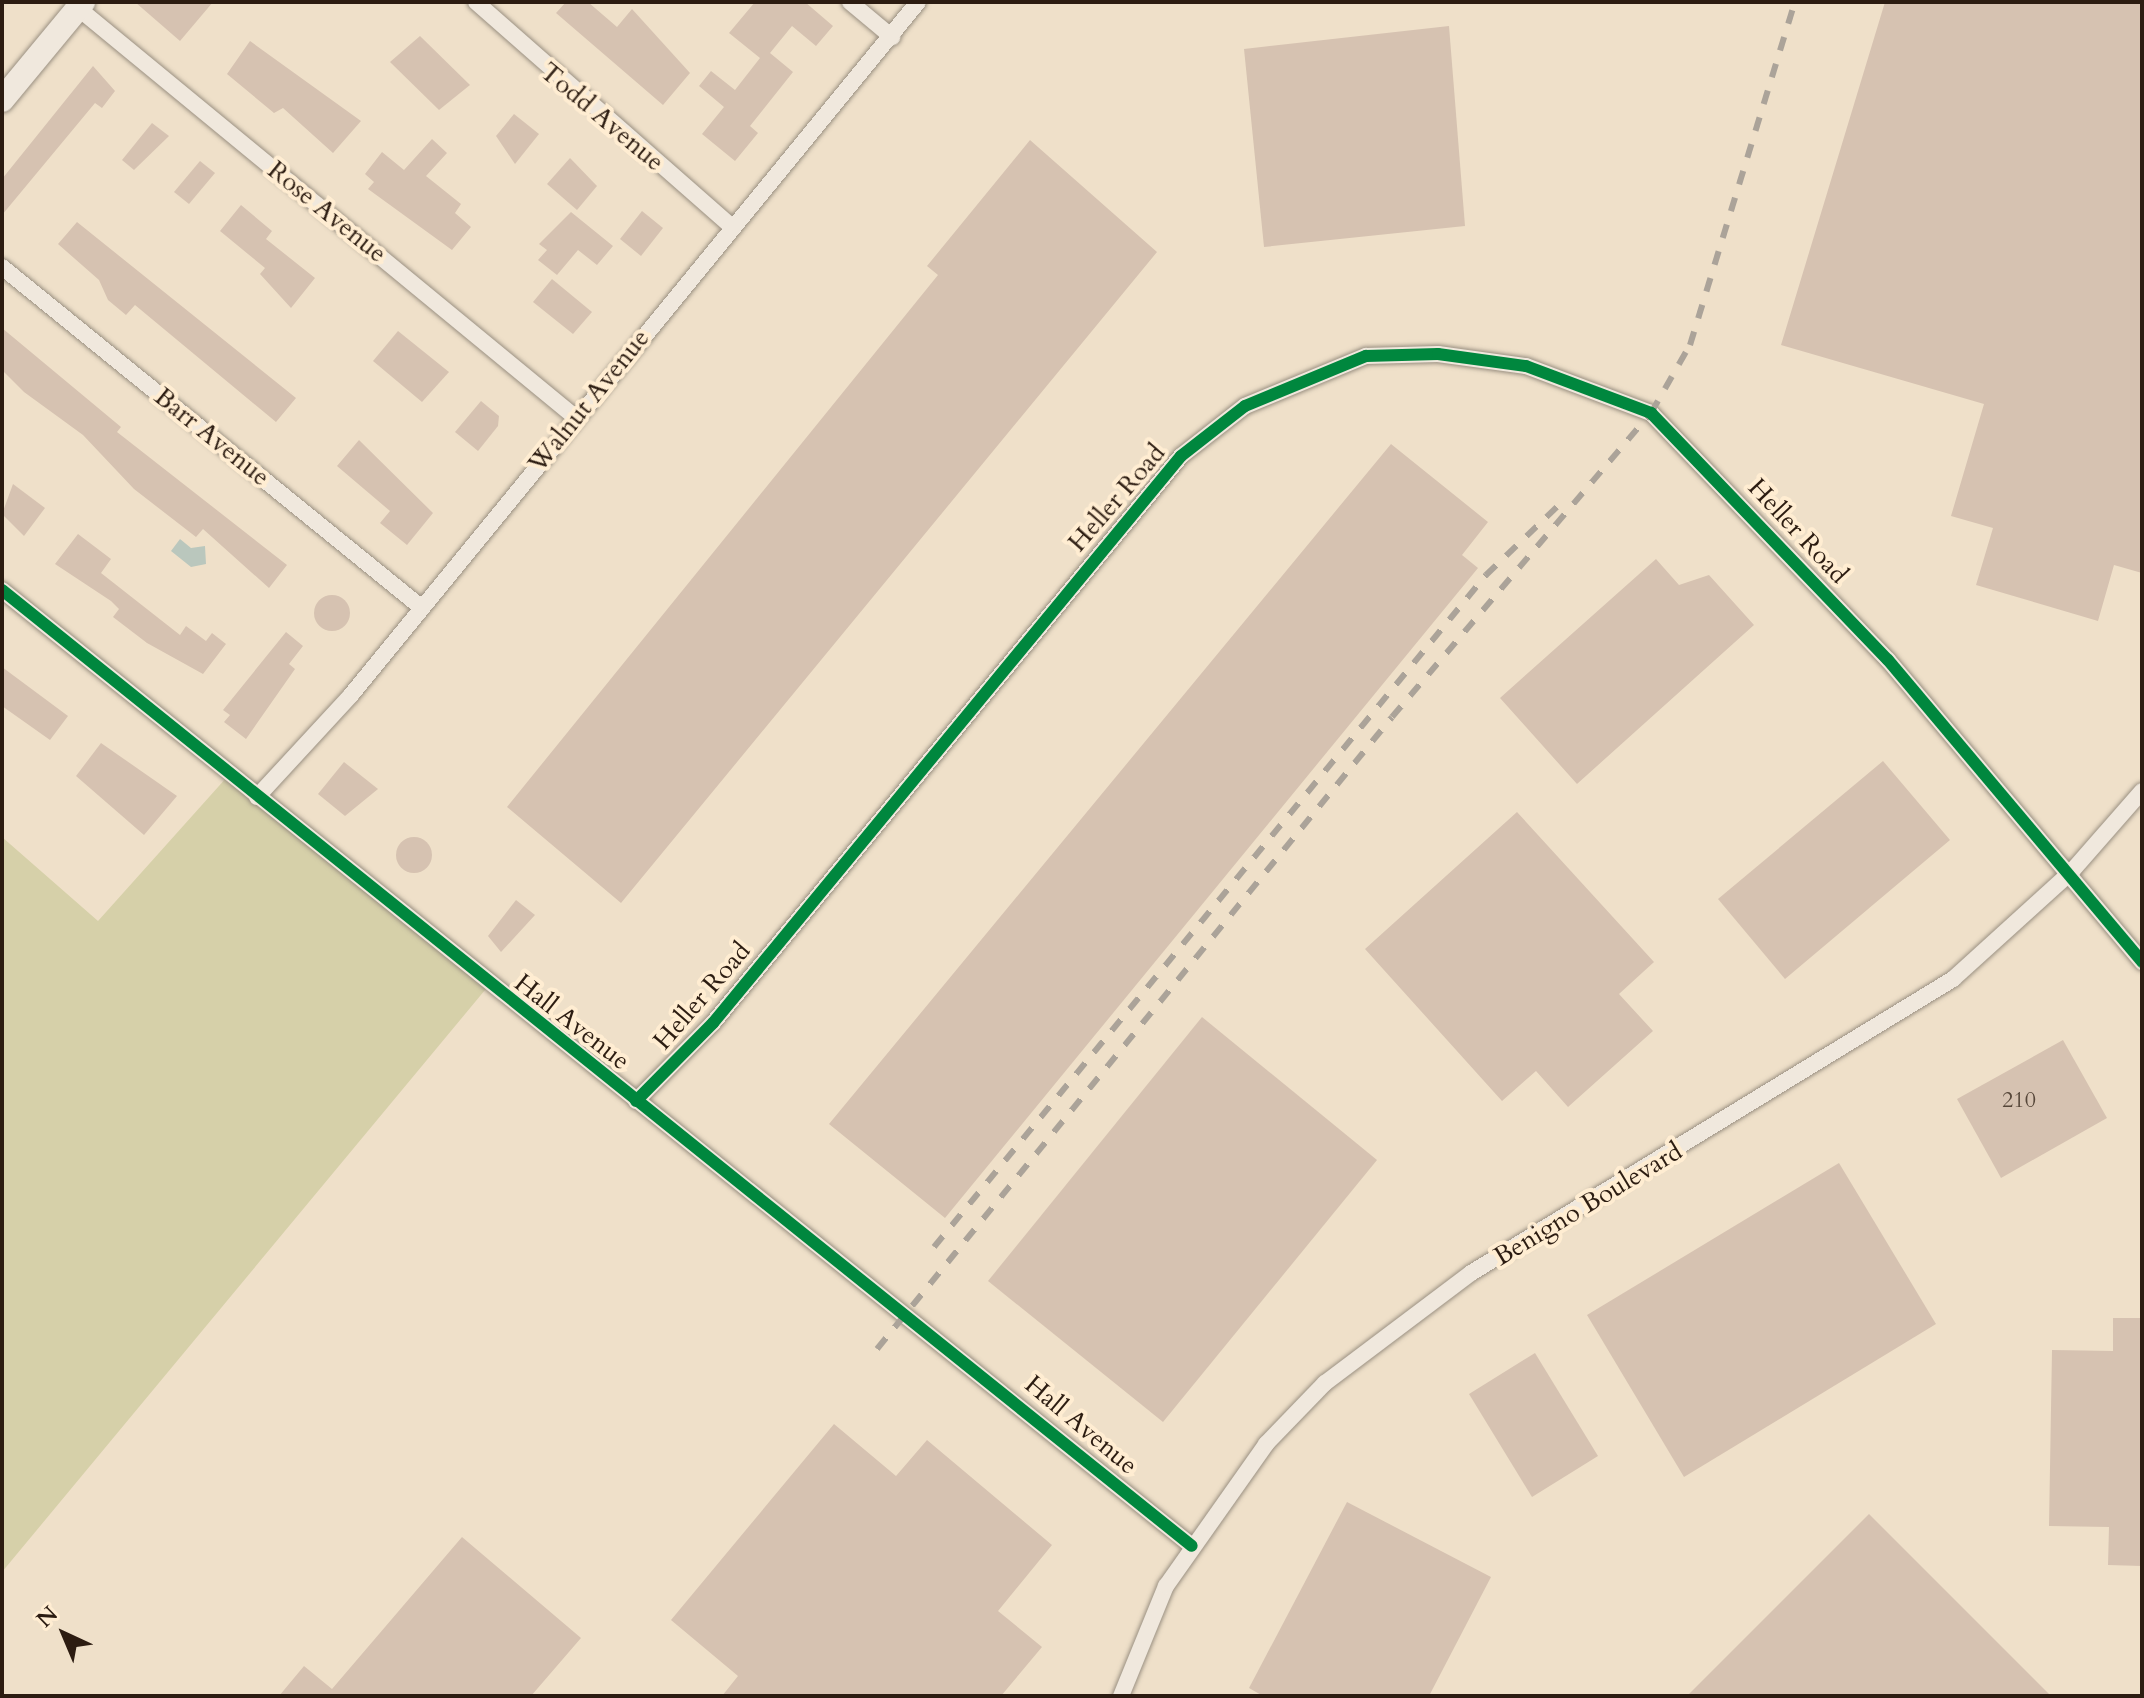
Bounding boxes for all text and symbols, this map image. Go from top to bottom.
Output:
street label: Todd Avenue [534,56,670,178]
street label: Rose Avenue [261,155,393,269]
street label: Walnut Avenue [522,323,656,479]
street label: Barr Avenue [148,381,276,493]
street label: Heller Road [1062,438,1172,558]
street label: Heller Road [1742,472,1854,590]
street label: Heller Road [647,936,757,1056]
street label: Hall Avenue [508,967,636,1077]
house number: 210 [2002,1088,2036,1114]
street label: Benigno Boulevard [1488,1135,1688,1273]
street label: Hall Avenue [1018,1369,1144,1481]
north arrow [24,1594,104,1674]
text: N [30,1599,65,1634]

